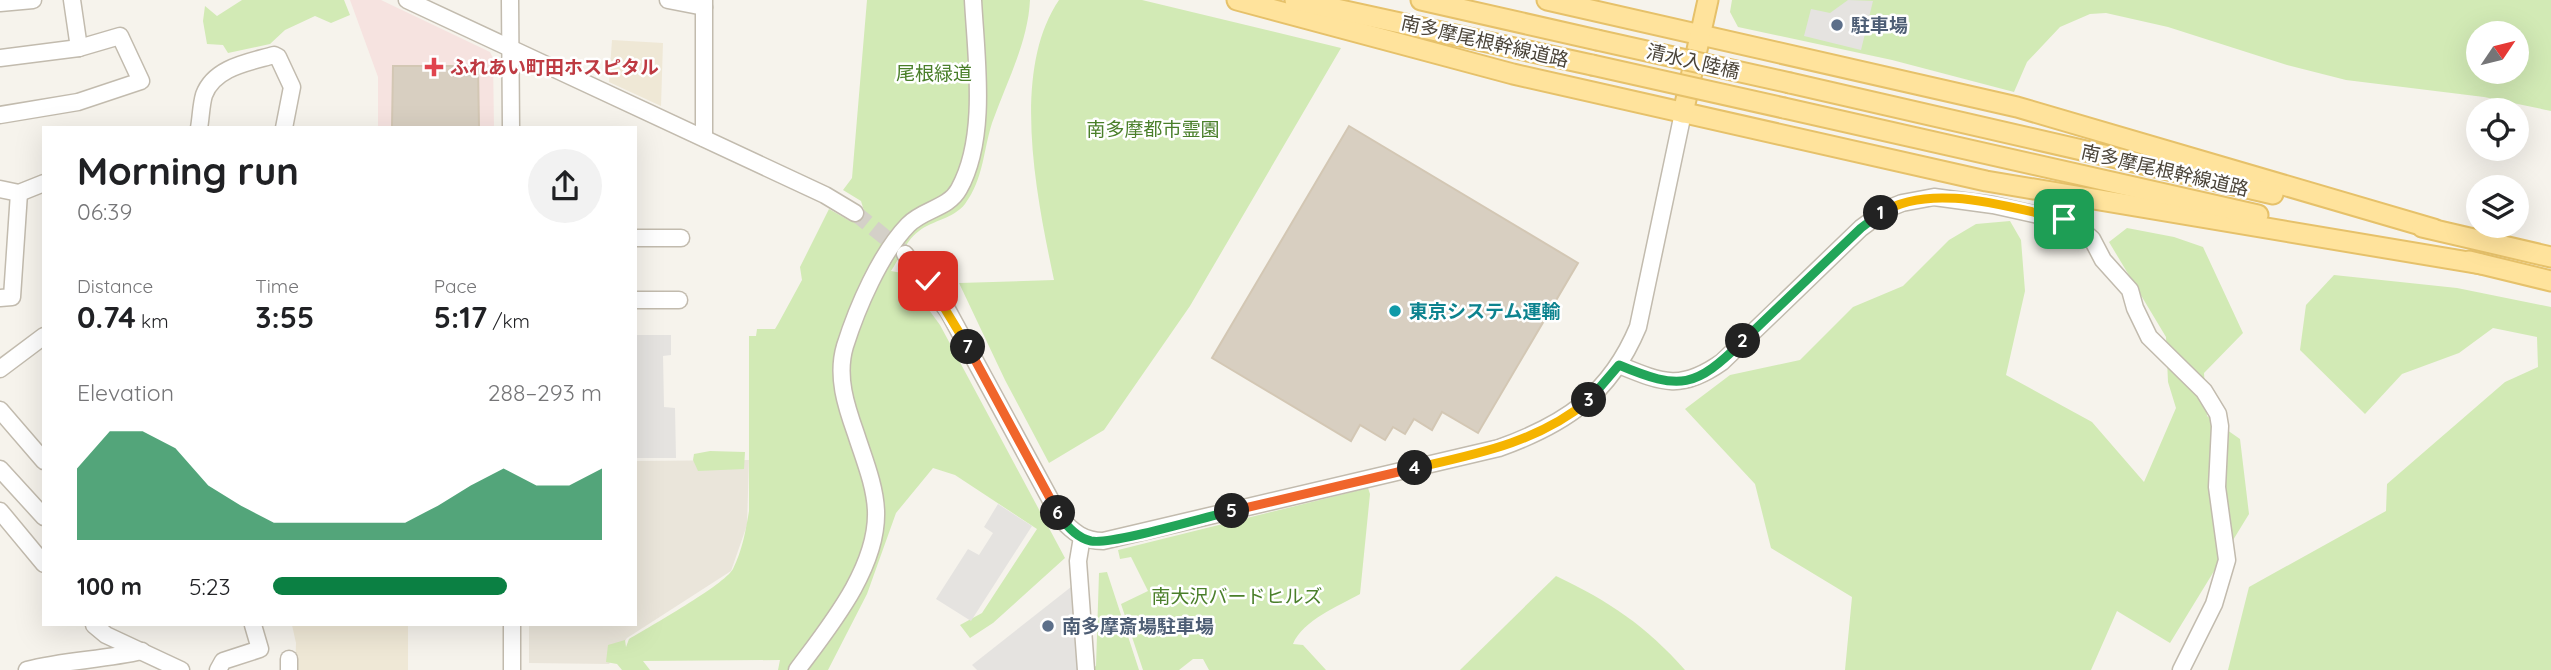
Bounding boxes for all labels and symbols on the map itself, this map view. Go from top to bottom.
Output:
street label: 南多摩尾根幹線道路 [1399,10,1571,72]
place label: 駐車場 [1851,13,1908,37]
marker: 駐車場 [1829,17,1845,33]
north arrow [2466,21,2529,84]
street label: 清水入陸橋 [1644,39,1742,83]
place label: ふれあい町田ホスピタル [450,55,659,79]
marker: ふれあい町田ホスピタル [424,57,444,77]
park label: 尾根緑道 [896,61,972,85]
park label: 南多摩都市霊園 [1086,117,1220,141]
street label: 南多摩尾根幹線道路 [2079,139,2251,201]
pin [2034,189,2094,249]
pin: 1 [1864,196,1898,230]
pin [898,251,958,311]
place label: 東京システム運輸 [1409,299,1560,323]
marker: 東京システム運輸 [1387,303,1403,319]
pin: 2 [1726,324,1760,358]
pin: 7 [950,330,986,364]
pin: 3 [1572,382,1606,418]
pin: 4 [1398,450,1432,486]
pin: 5 [1214,494,1250,528]
pin: 6 [1040,496,1076,530]
park label: 南大沢バードヒルズ [1151,584,1323,608]
place label: 南多摩斎場駐車場 [1062,614,1214,638]
marker: 南多摩斎場駐車場 [1040,618,1056,634]

